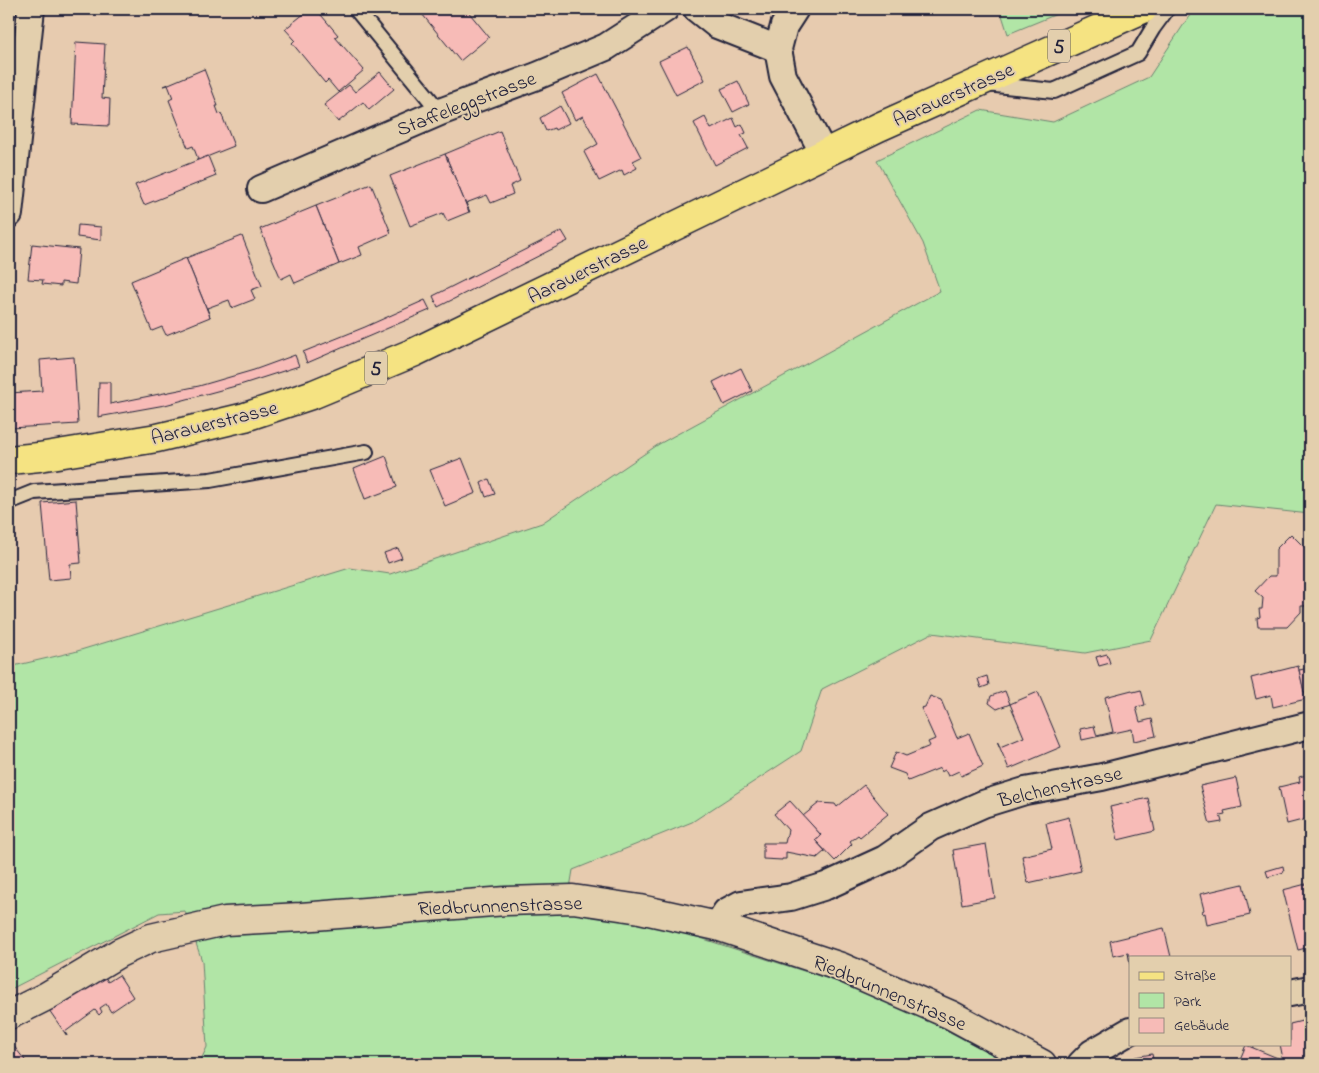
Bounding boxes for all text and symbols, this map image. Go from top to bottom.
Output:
road number: 5 [1048,29,1070,62]
street label: Aarauerstrasse [889,57,1019,136]
street label: Staffeleggstrasse [393,65,541,146]
street label: Aarauerstrasse [523,230,653,313]
road number: 5 [365,352,387,384]
street label: Aarauerstrasse [148,395,281,454]
street label: Belchenstrasse [995,760,1125,817]
street label: Riedbrunnenstrasse [417,890,583,925]
street label: Riedbrunnenstrasse [808,949,971,1040]
legend [1129,956,1292,1046]
text: Straße [1174,965,1216,987]
text: Park [1174,991,1202,1013]
text: Gebäude [1174,1015,1230,1037]

